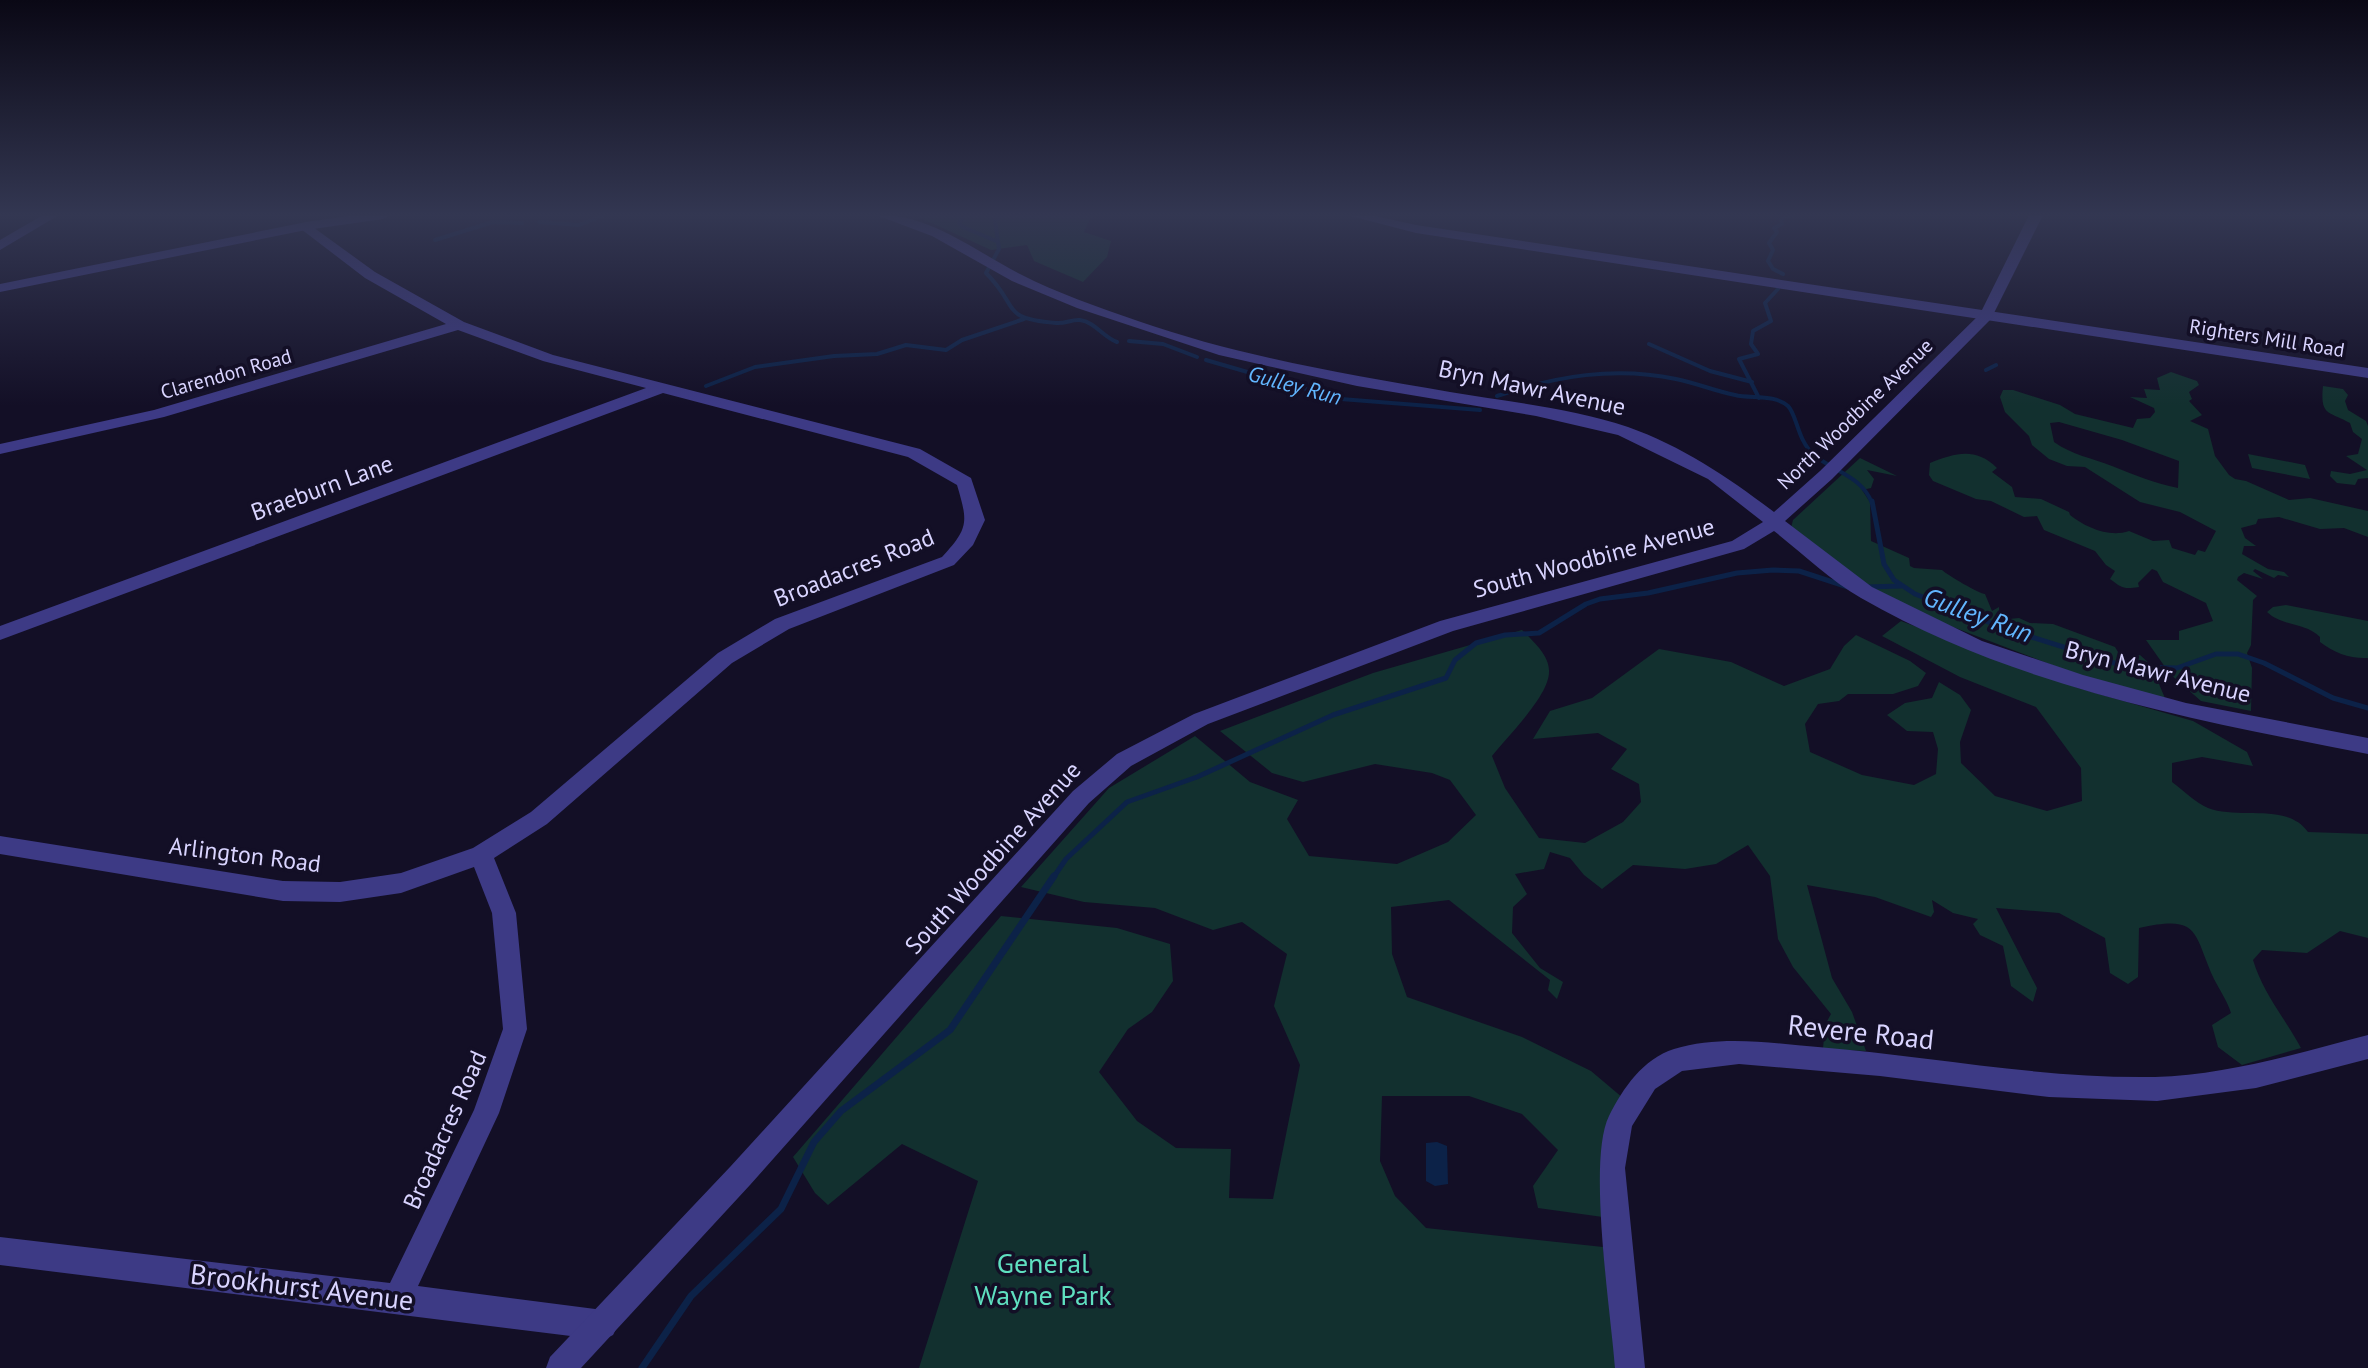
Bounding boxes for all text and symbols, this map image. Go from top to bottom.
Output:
street label: Righters Mill Road [2188,313,2346,363]
street label: North Woodbine Avenue [1772,333,1938,495]
street label: Clarendon Road [157,343,295,405]
street label: Bryn Mawr Avenue [1436,353,1628,422]
water label: Gulley Run [1245,359,1345,411]
street label: Braeburn Lane [247,447,397,528]
street label: South Woodbine Avenue [1470,510,1718,605]
street label: Broadacres Road [769,521,939,614]
water label: Gulley Run [1919,580,2037,649]
street label: Bryn Mawr Avenue [2062,633,2254,710]
street label: South Woodbine Avenue [898,755,1087,960]
street label: Arlington Road [167,830,323,879]
street label: Revere Road [1786,1005,1936,1058]
street label: Broadacres Road [396,1046,493,1214]
park label: General Wayne Park [974,1244,1112,1313]
street label: Brookhurst Avenue [188,1254,416,1319]

